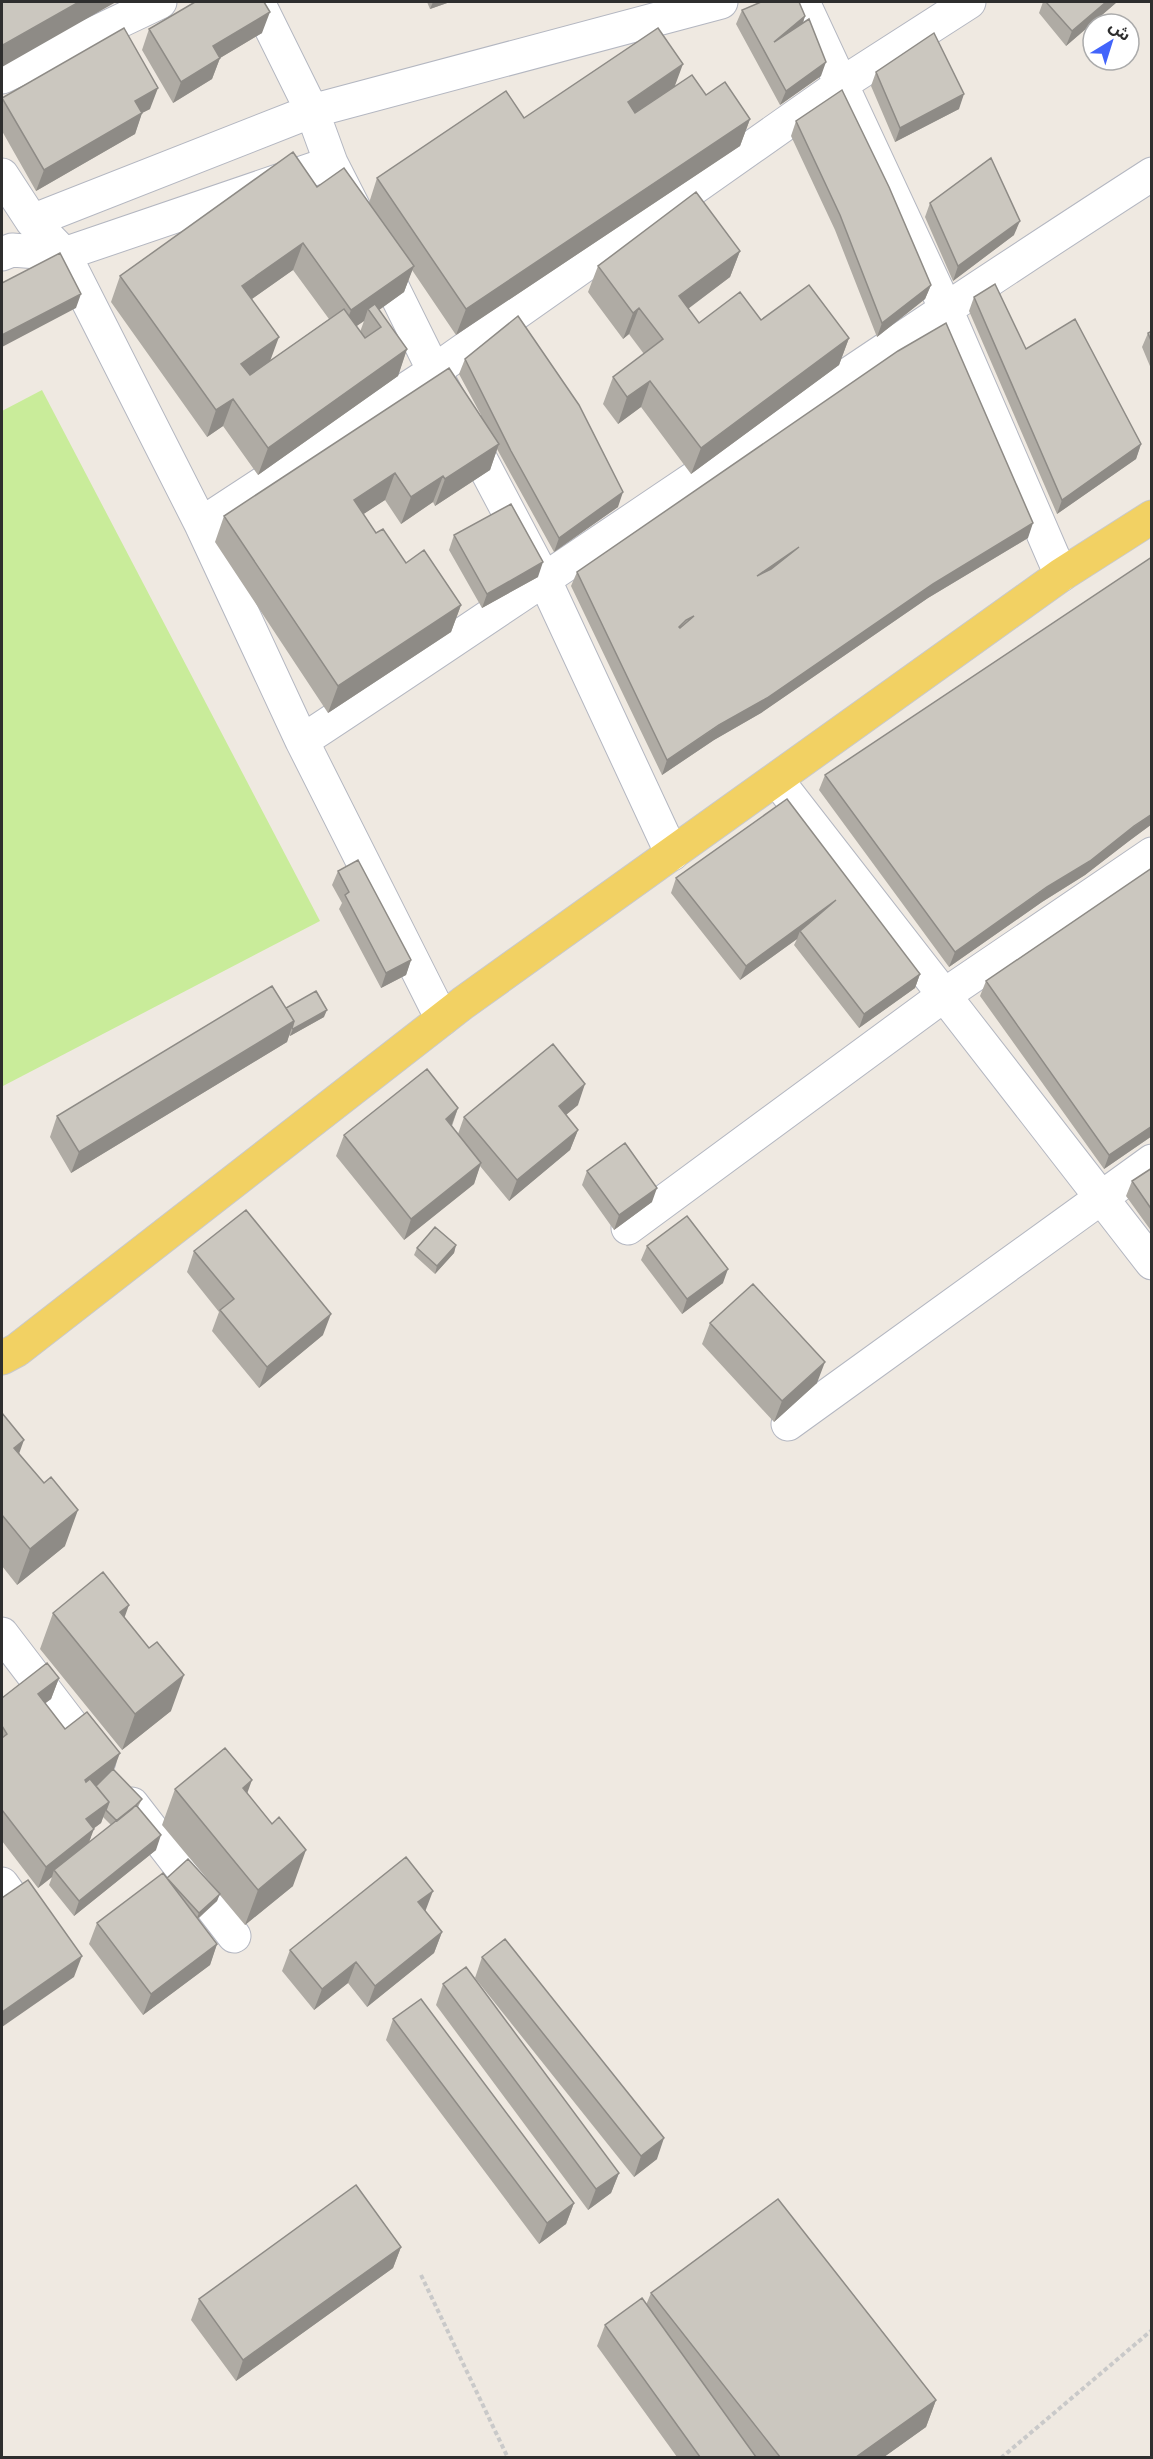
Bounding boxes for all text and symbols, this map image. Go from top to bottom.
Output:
north arrow [1081,12,1141,72]
text: ش [1105,17,1134,45]

